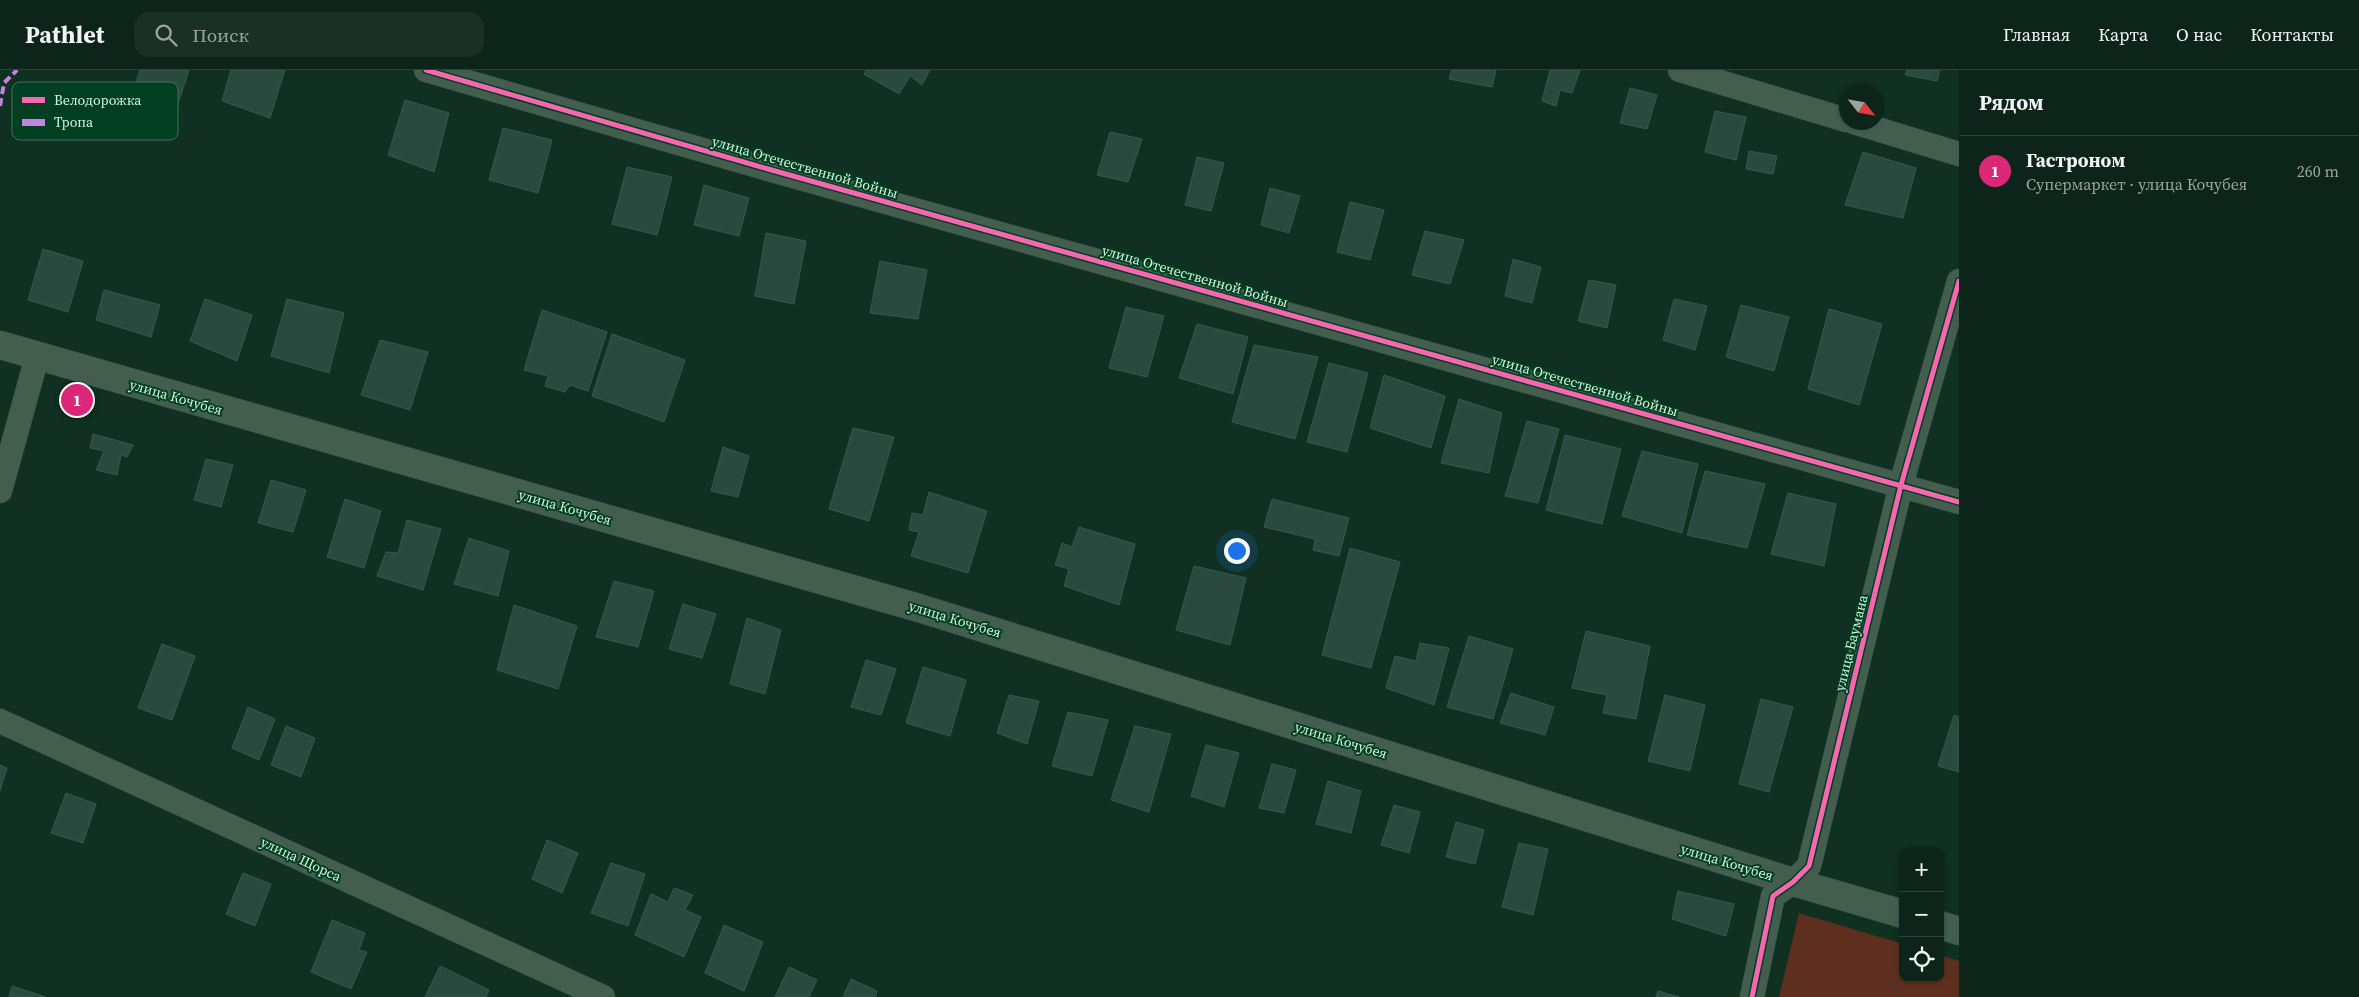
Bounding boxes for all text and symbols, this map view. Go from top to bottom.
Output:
search box [134,12,484,57]
text: Pathlet [25,18,104,51]
icon: search [152,21,180,49]
text: Поиск [192,22,249,48]
text: Главная [2003,22,2070,47]
text: Карта [2098,22,2148,47]
text: О нас [2176,22,2222,47]
text: Контакты [2250,22,2334,47]
legend [12,82,178,140]
north arrow [1839,85,1884,130]
text: Рядом [1979,88,2044,117]
text: Велодорожка [54,90,142,110]
text: Тропа [54,112,94,132]
street label: улица Отечественной Войны [710,131,900,203]
text: Гастроном [2026,147,2125,173]
text: 1 [1991,160,1999,182]
text: 260 m [2297,160,2339,182]
text: Супермаркет · улица Кочубея [2026,173,2247,195]
street label: улица Отечественной Войны [1100,240,1290,312]
street label: улица Отечественной Войны [1490,349,1680,421]
street label: улица Кочубея [127,374,225,420]
pin: 1 [61,381,93,419]
street label: улица Кочубея [516,484,614,530]
your location [1224,538,1250,564]
street label: улица Баумана [1829,592,1873,693]
street label: улица Кочубея [906,595,1004,643]
street label: улица Кочубея [1292,716,1390,764]
street label: улица Щорса [257,832,345,887]
street label: улица Кочубея [1678,838,1776,886]
map controls [1899,847,1944,982]
button: + [1899,847,1944,892]
button: − [1899,892,1944,937]
button: locate [1899,937,1944,982]

